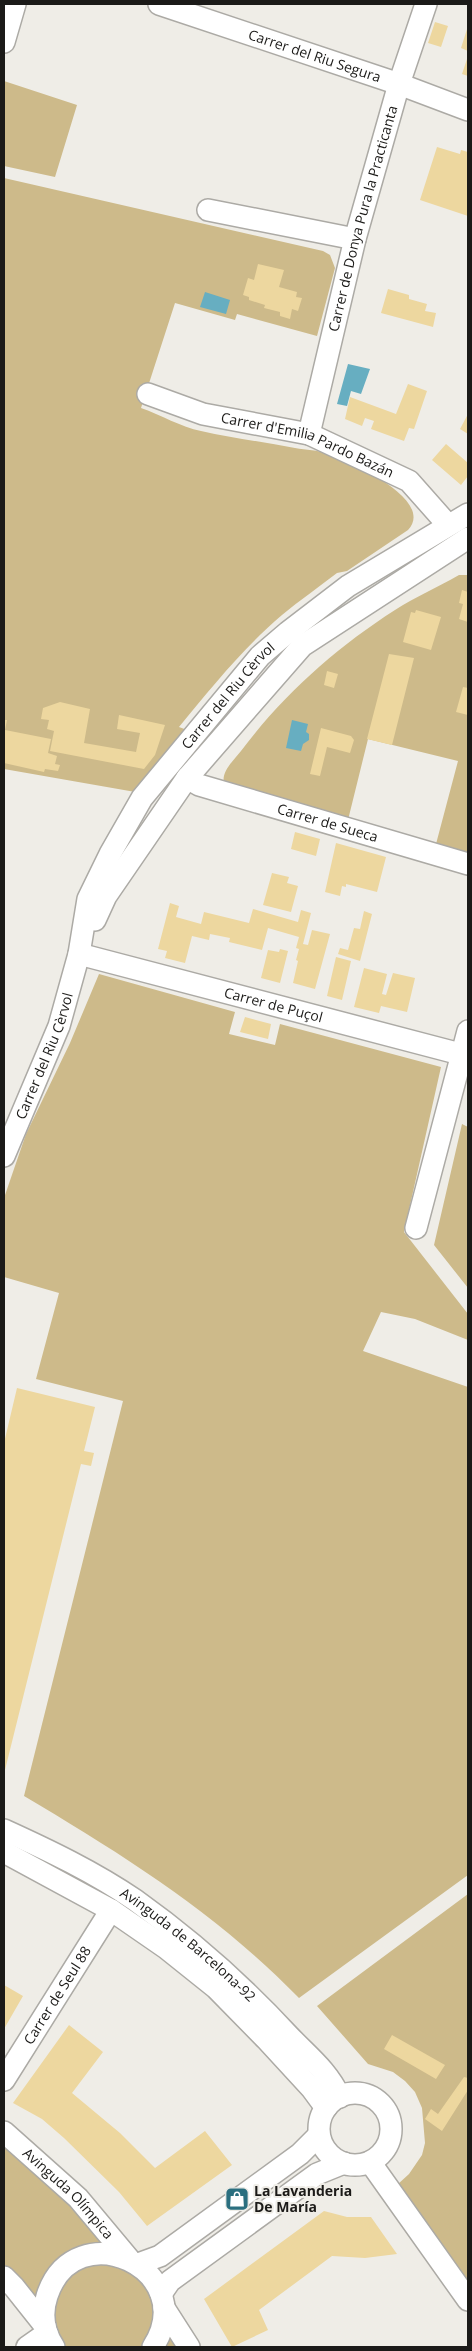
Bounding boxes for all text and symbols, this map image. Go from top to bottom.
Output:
street label: Carrer del Riu Segura [246,24,384,86]
street label: Carrer de Donya Pura la Practicanta [323,103,401,334]
street label: Carrer d'Emilia Pardo Bazán [219,408,397,482]
street label: Carrer del Riu Cèrvol [177,638,278,753]
street label: Carrer de Sueca [275,799,380,846]
street label: Carrer de Puçol [222,982,325,1027]
street label: Carrer del Riu Cèrvol [11,990,77,1122]
street label: Avinguda de Barcelona-92 [117,1883,260,2006]
street label: Carrer de Seul 88 [19,1942,95,2048]
street label: Avinguda Olímpica [19,2143,118,2243]
place label: La Lavanderia De María [254,2181,352,2216]
shop icon: La Lavanderia De María [224,2186,250,2212]

